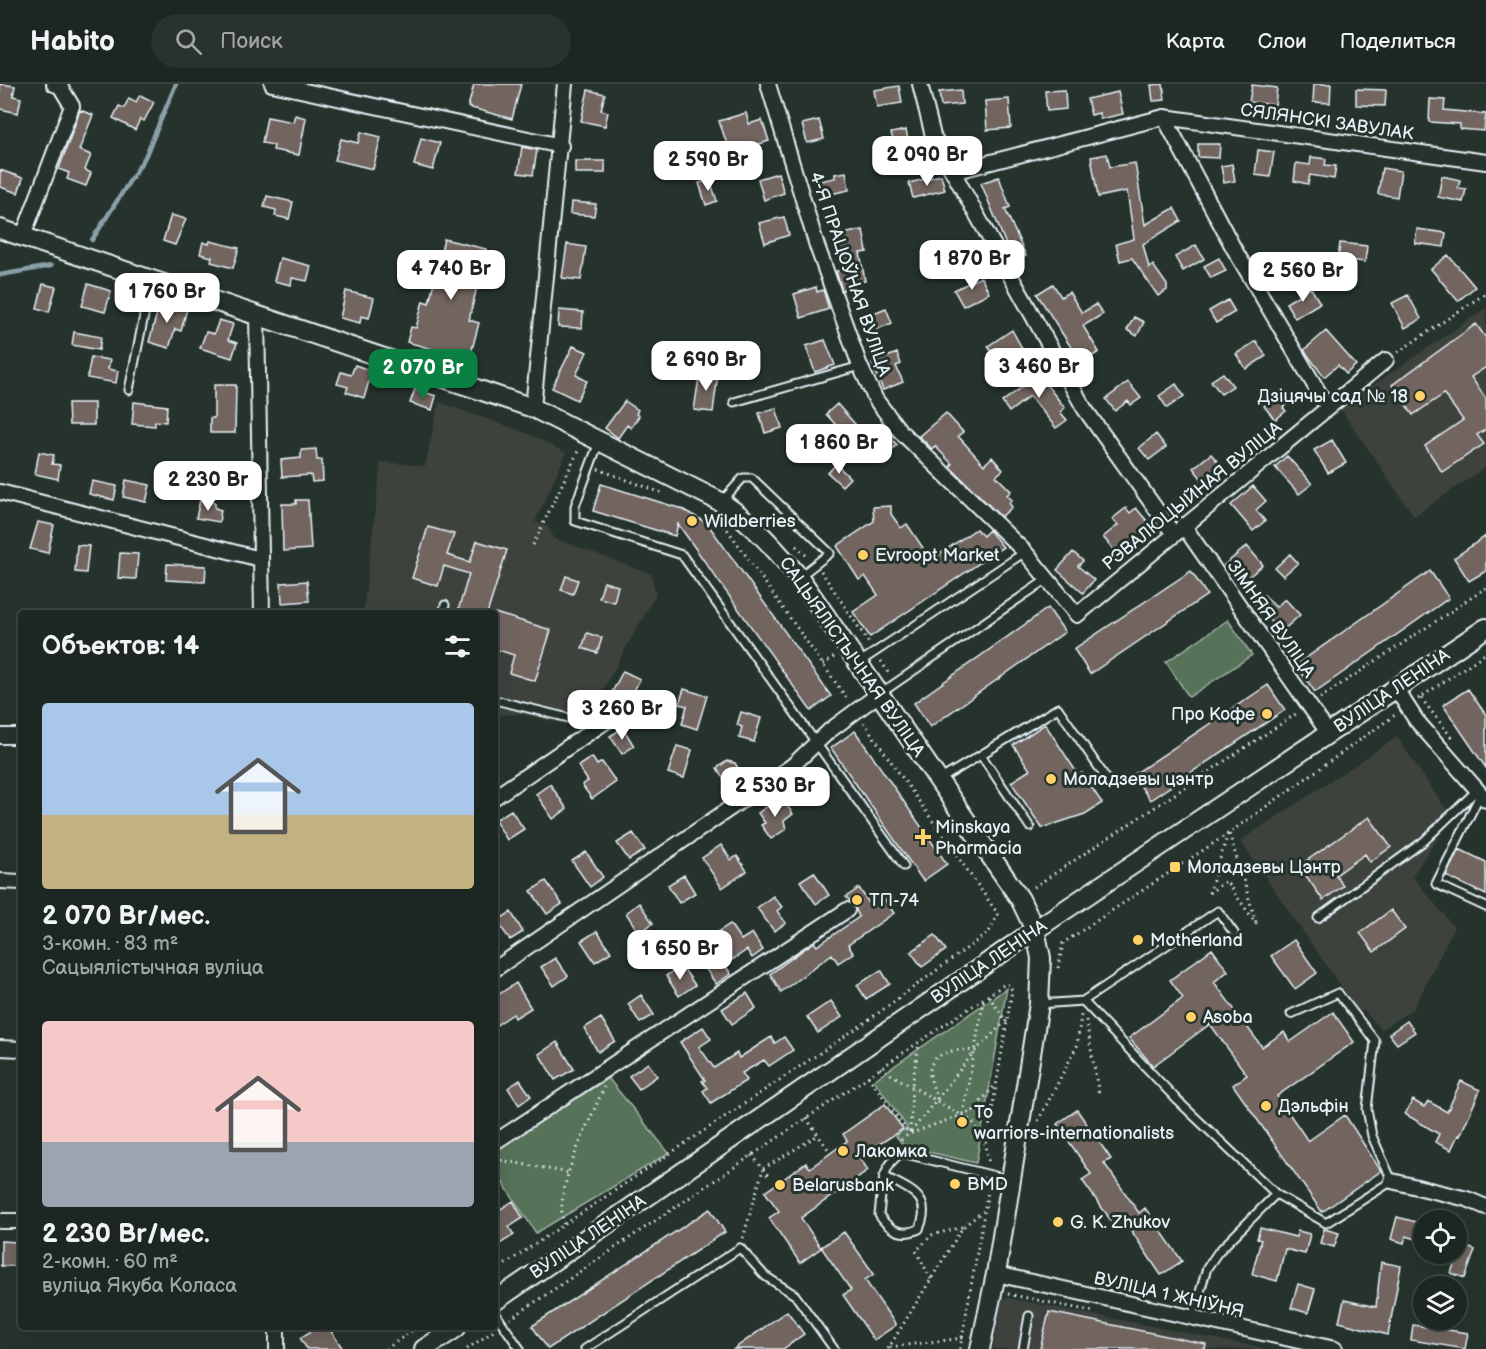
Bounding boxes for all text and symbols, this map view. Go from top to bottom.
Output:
search box [151,14,571,68]
text: Habito [30,25,115,58]
icon: search [172,25,205,58]
text: Поиск [220,28,283,55]
text: Карта [1166,29,1225,54]
text: Слои [1258,29,1307,54]
text: Поделиться [1340,29,1456,54]
street label: СЯЛЯНСКІ ЗАВУЛАК [1239,99,1415,145]
pin: 2 090 Br [865,136,989,187]
pin: 2 590 Br [646,141,770,192]
text: 2 090 Br [886,143,968,167]
text: 2 590 Br [668,148,748,172]
street label: 4-Я ПРАЦОЎНАЯ ВУЛІЦА [805,169,896,379]
pin: 1 870 Br [910,240,1034,291]
text: 1 870 Br [934,247,1010,271]
pin: 4 740 Br [389,250,513,301]
pin: 2 560 Br [1241,252,1365,303]
text: 4 740 Br [411,257,491,281]
text: 2 560 Br [1263,259,1343,283]
pin: 1 760 Br [105,273,229,324]
text: 1 760 Br [129,280,205,304]
pin: 2 690 Br [644,341,768,392]
text: 2 690 Br [665,348,747,372]
pin: 3 460 Br [977,348,1101,399]
pin: 2 070 Br [361,349,485,400]
text: 3 460 Br [999,355,1079,379]
text: 2 070 Br [383,356,463,380]
place label: Дзіцячы сад № 18 [1258,386,1408,407]
marker: Дзіцячы сад № 18 [1413,389,1427,403]
street label: РЭВАЛЮЦЫЙНАЯ ВУЛІЦА [1098,417,1286,575]
pin: 1 860 Br [777,424,901,475]
text: 1 860 Br [800,431,878,455]
pin: 2 230 Br [146,461,270,512]
text: 2 230 Br [168,468,248,492]
place label: Wildberries [704,511,796,532]
marker: Wildberries [685,514,699,528]
place label: Evroopt Market [875,545,1000,566]
marker: Evroopt Market [856,548,870,562]
street label: САЦЫЯЛІСТЫЧНАЯ ВУЛІЦА [775,553,929,761]
street label: ЗІМНЯЯ ВУЛІЦА [1223,556,1319,682]
icon: filters [441,630,474,663]
text: Объектов: 14 [42,631,199,662]
street label: ВУЛІЦА ЛЕНІНА [1330,644,1454,737]
pin: 3 260 Br [560,690,684,741]
text: 3 260 Br [581,697,663,721]
place label: Про Кофе [1171,704,1255,725]
marker: Про Кофе [1260,707,1274,721]
icon: home [204,742,312,850]
pin: 2 530 Br [713,767,837,818]
place label: Моладзевы цэнтр [1063,769,1214,790]
marker: Моладзевы цэнтр [1044,772,1058,786]
text: 2 530 Br [735,774,815,798]
place label: Minskaya Pharmacia [935,817,1022,859]
marker: Minskaya Pharmacia [916,830,930,844]
place label: Моладзевы Цэнтр [1187,857,1341,878]
marker: Моладзевы Цэнтр [1168,860,1182,874]
place label: ТП-74 [869,890,919,911]
marker: ТП-74 [850,893,864,907]
text: 2 070 Br/мес. [42,901,210,932]
street label: ВУЛІЦА ЛЕНІНА [927,915,1051,1008]
pin: 1 650 Br [618,930,742,981]
place label: Motherland [1150,930,1243,951]
text: 3-комн. · 83 m² [42,932,178,956]
marker: Motherland [1131,933,1145,947]
text: 1 650 Br [641,937,719,961]
text: Сацыялістычная вуліца [42,956,264,980]
place label: Asoba [1203,1007,1253,1028]
marker: Asoba [1184,1010,1198,1024]
icon: home [204,1060,312,1168]
place label: Дэльфін [1278,1096,1349,1117]
marker: Дэльфін [1259,1099,1273,1113]
place label: To warriors-internationalists [974,1102,1174,1144]
marker: To warriors-internationalists [955,1115,969,1129]
place label: Лакомка [854,1141,928,1162]
marker: Лакомка [836,1144,850,1158]
place label: BMD [967,1174,1008,1195]
place label: Belarusbank [792,1175,894,1196]
marker: BMD [948,1177,962,1191]
marker: Belarusbank [773,1178,787,1192]
street label: ВУЛІЦА ЛЕНІНА [526,1190,650,1283]
map controls [1413,1210,1467,1330]
button: locate [1413,1210,1467,1264]
place label: G. K. Zhukov [1070,1212,1170,1233]
marker: G. K. Zhukov [1051,1215,1065,1229]
text: 2 230 Br/мес. [42,1219,210,1250]
text: 2-комн. · 60 m² [42,1250,178,1274]
street label: ВУЛІЦА 1 ЖНІЎНЯ [1092,1267,1246,1322]
text: вуліца Якуба Коласа [42,1274,237,1298]
button: layers [1413,1276,1467,1330]

